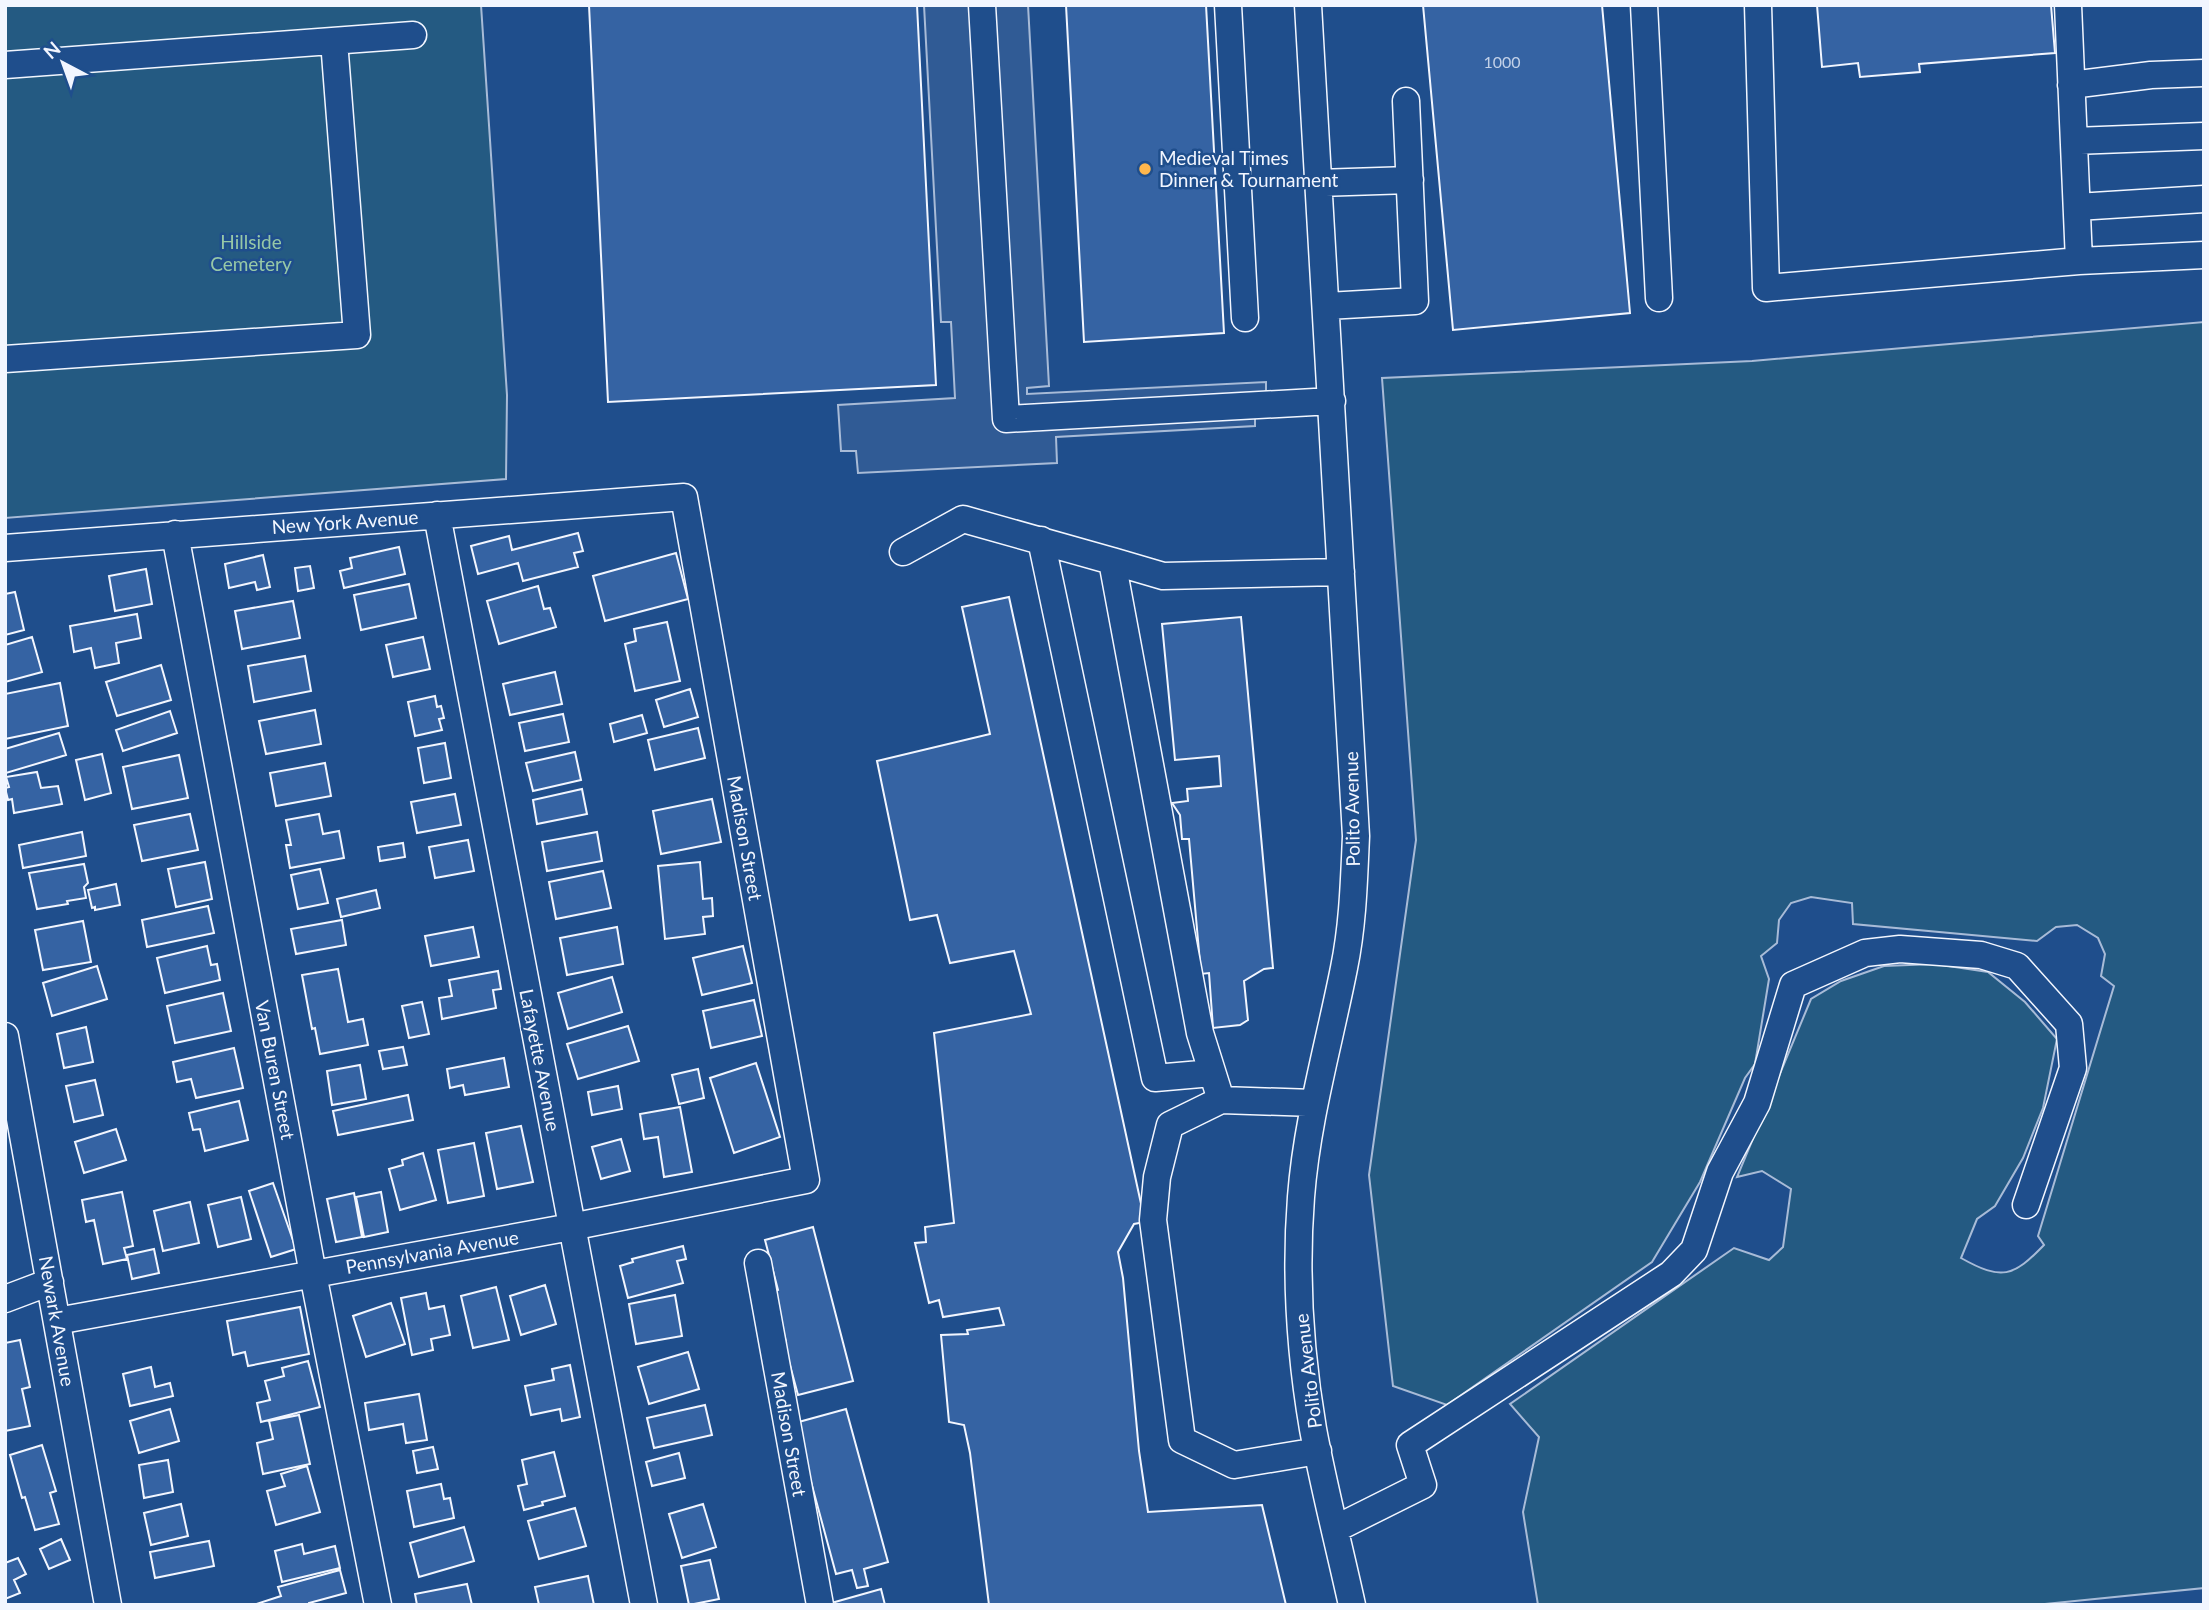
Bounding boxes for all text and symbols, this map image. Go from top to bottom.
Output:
north arrow [28,28,98,98]
text: N [38,36,65,63]
house number: 1000 [1483,52,1521,71]
place label: Medieval Times Dinner & Tournament [1159,146,1339,191]
marker: Medieval Times Dinner & Tournament [1137,161,1153,177]
park label: Hillside Cemetery [210,230,292,275]
street label: New York Avenue [271,505,419,538]
street label: Polito Avenue [1339,751,1364,867]
street label: Madison Street [723,774,768,902]
street label: Lafayette Avenue [515,987,566,1133]
street label: Van Buren Street [251,998,300,1142]
street label: Pennsylvania Avenue [344,1225,520,1278]
street label: Newark Avenue [35,1254,80,1388]
street label: Polito Avenue [1289,1312,1326,1430]
street label: Madison Street [767,1370,812,1498]

